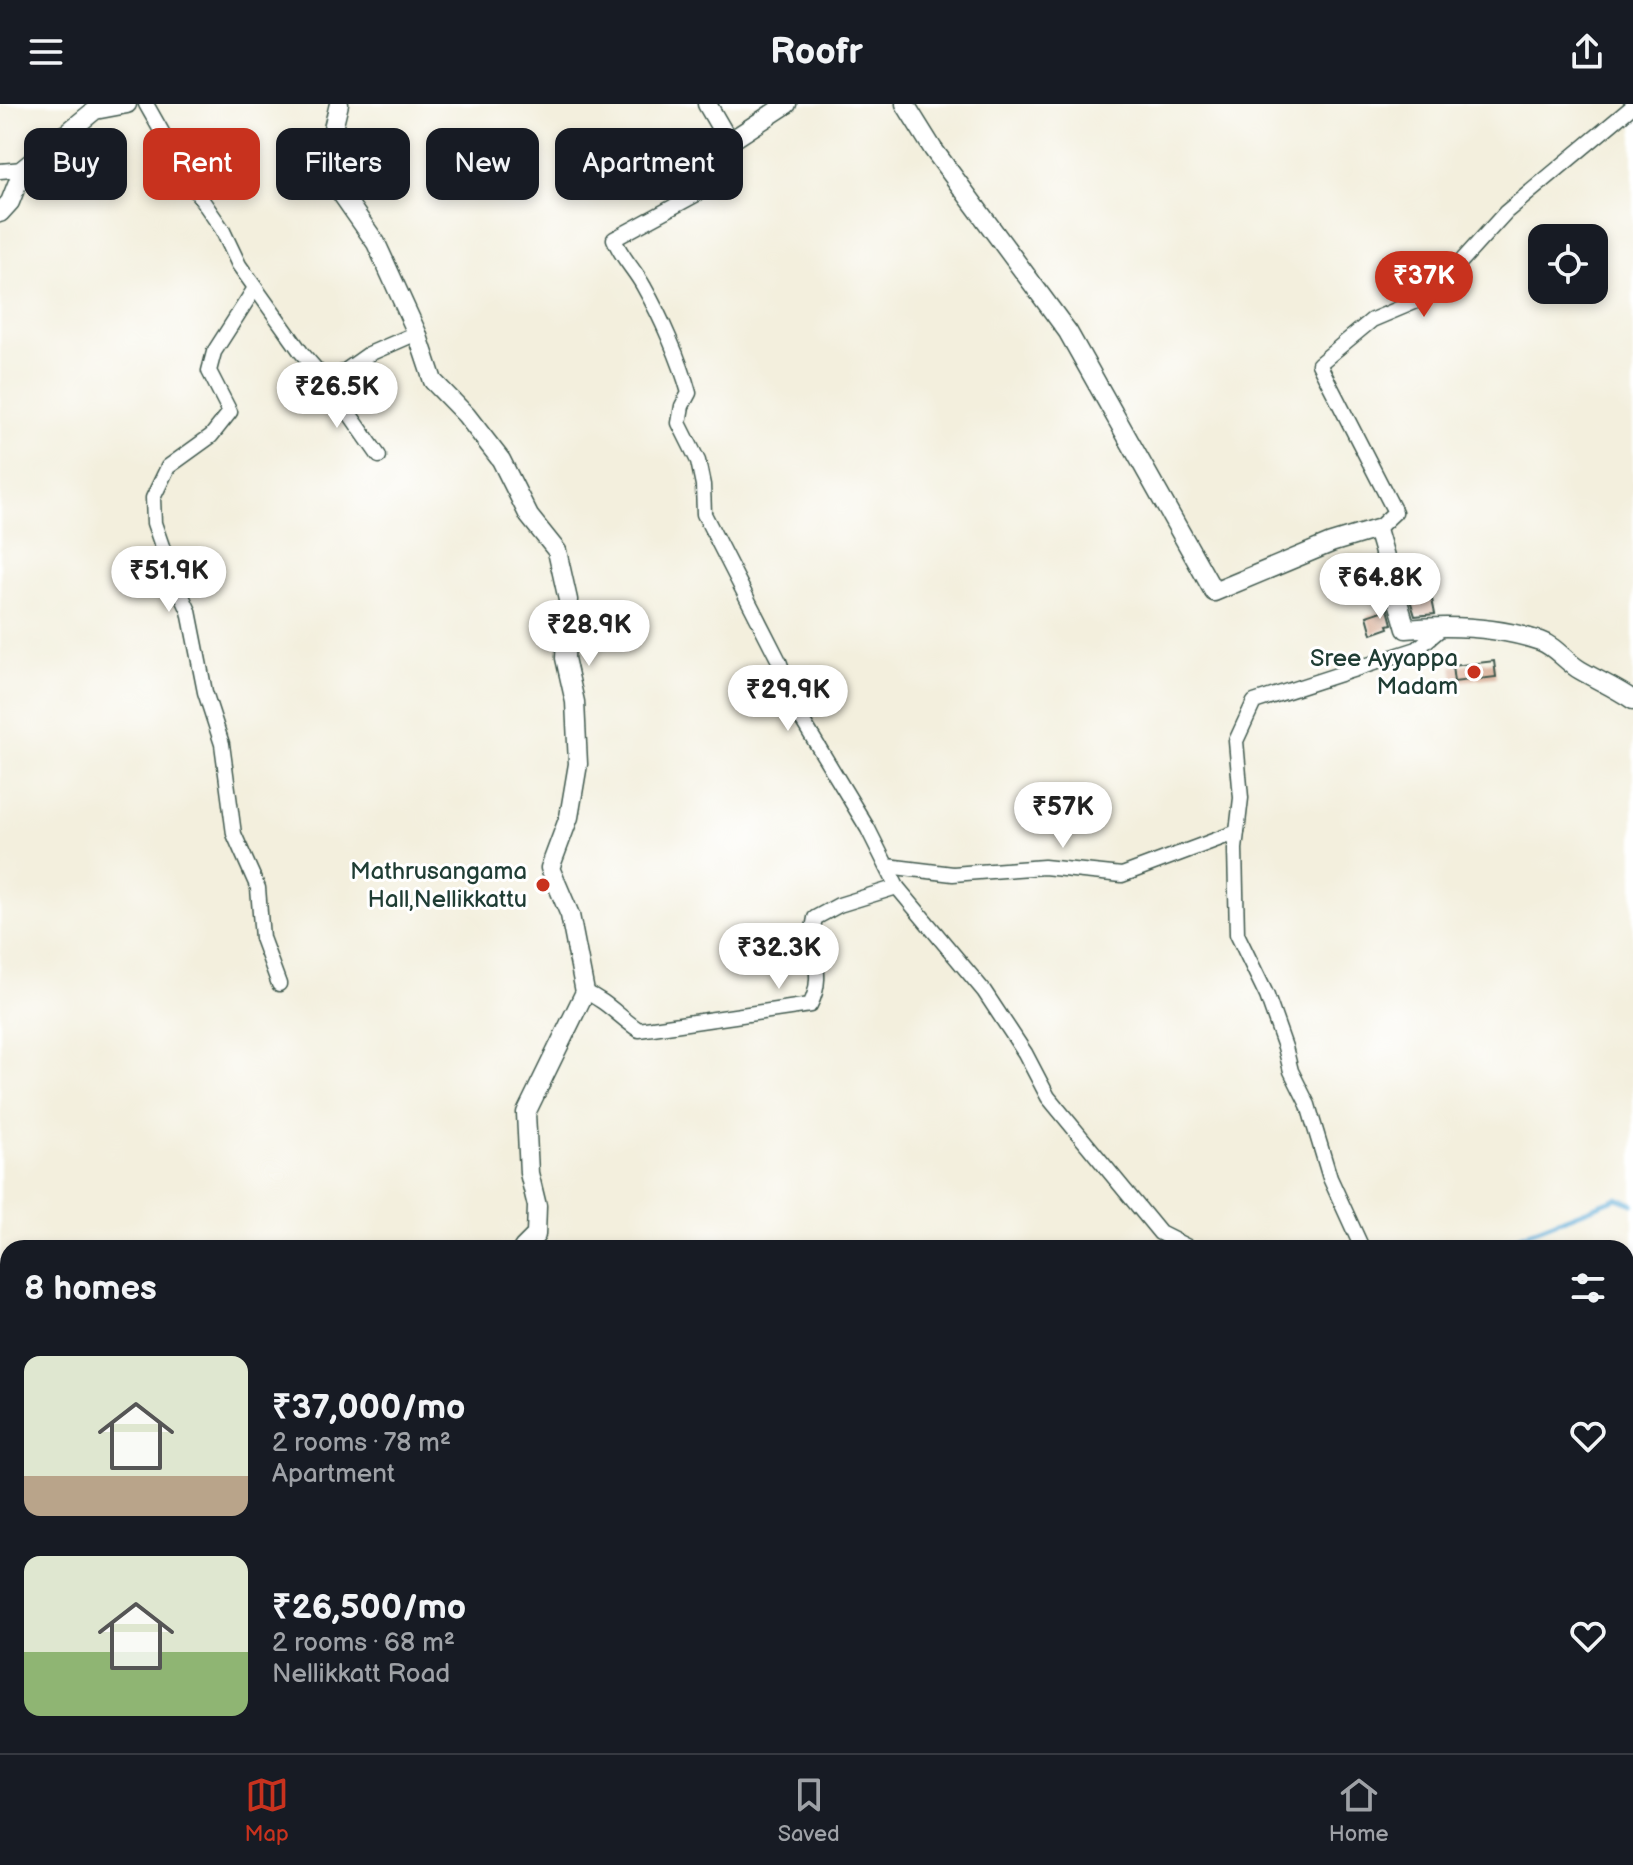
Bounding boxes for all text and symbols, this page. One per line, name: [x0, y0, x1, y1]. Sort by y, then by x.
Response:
icon: menu: [24, 30, 68, 74]
icon: share: [1565, 30, 1609, 74]
text: Roofr: [770, 31, 863, 74]
chip: Buy: [24, 128, 127, 200]
chip: Rent: [143, 128, 260, 200]
chip: Filters: [276, 128, 410, 200]
chip: New: [426, 128, 539, 200]
chip: Apartment: [555, 128, 743, 200]
map controls: [1528, 224, 1608, 304]
button: locate: [1528, 224, 1608, 304]
pin: ₹37K: [1377, 251, 1471, 319]
text: ₹37K: [1393, 261, 1455, 292]
pin: ₹26.5K: [272, 362, 402, 430]
text: ₹26.5K: [295, 372, 379, 403]
pin: ₹51.9K: [104, 546, 234, 614]
pin: ₹64.8K: [1315, 553, 1445, 621]
text: ₹51.9K: [129, 556, 209, 587]
text: ₹64.8K: [1338, 563, 1422, 594]
pin: ₹28.9K: [524, 600, 654, 668]
text: ₹28.9K: [547, 610, 631, 641]
place label: Sree Ayyappa Madam: [1310, 644, 1458, 701]
marker: Sree Ayyappa Madam: [1465, 663, 1483, 681]
pin: ₹29.9K: [723, 665, 853, 733]
text: ₹29.9K: [746, 675, 830, 706]
pin: ₹57K: [1016, 782, 1110, 850]
text: ₹57K: [1032, 792, 1094, 823]
place label: Mathrusangama Hall,Nellikkattu: [350, 857, 527, 914]
marker: Mathrusangama Hall,Nellikkattu: [534, 876, 552, 894]
pin: ₹32.3K: [714, 923, 844, 991]
text: ₹32.3K: [737, 933, 821, 964]
icon: filters: [1566, 1266, 1610, 1310]
text: 8 homes: [24, 1268, 157, 1309]
text: ₹37,000/mo: [272, 1387, 465, 1428]
icon: home: [88, 1388, 184, 1484]
icon: heart: [1566, 1414, 1610, 1458]
text: 2 rooms · 78 m²: [272, 1428, 451, 1459]
text: Apartment: [272, 1459, 395, 1490]
text: ₹26,500/mo: [272, 1587, 466, 1628]
icon: home: [88, 1588, 184, 1684]
icon: heart: [1566, 1614, 1610, 1658]
text: 2 rooms · 68 m²: [272, 1628, 455, 1659]
text: Nellikkatt Road: [272, 1659, 450, 1690]
tab: Map: [245, 1773, 289, 1848]
tab: Saved: [778, 1773, 840, 1848]
tab: Home: [1329, 1773, 1388, 1848]

